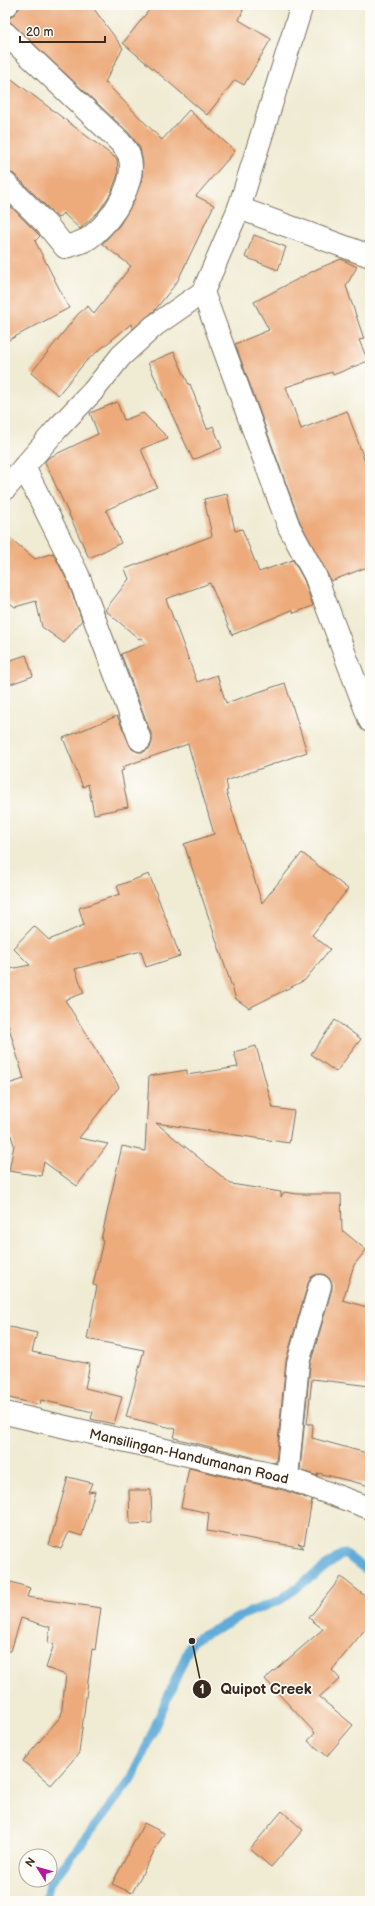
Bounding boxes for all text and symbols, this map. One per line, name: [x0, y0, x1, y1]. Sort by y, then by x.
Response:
scale bar: [20, 18, 105, 44]
text: 20 m: [26, 25, 53, 40]
street label: Mansilingan-Handumanan Road: [87, 1425, 290, 1488]
callout: Quipot Creek: [192, 1675, 319, 1702]
text: Quipot Creek: [220, 1680, 312, 1699]
text: 1: [199, 1682, 205, 1697]
north arrow: [18, 1848, 58, 1888]
text: N: [23, 1855, 38, 1869]

